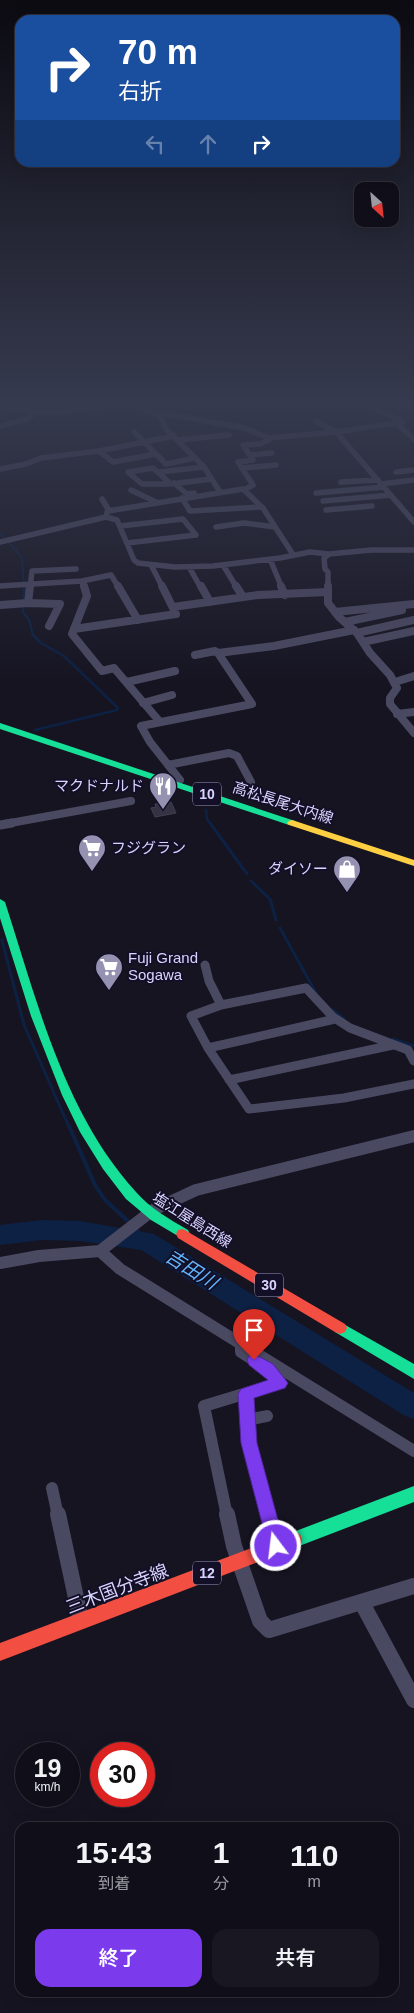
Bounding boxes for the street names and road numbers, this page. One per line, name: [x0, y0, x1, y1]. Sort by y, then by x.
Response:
street label: 高松長尾大内線: [231, 778, 336, 827]
road number: 10: [193, 782, 221, 806]
street label: 塩江屋島西線: [150, 1189, 235, 1251]
road number: 30: [255, 1274, 283, 1296]
street label: 三木国分寺線: [63, 1560, 171, 1618]
road number: 12: [193, 1562, 221, 1585]

